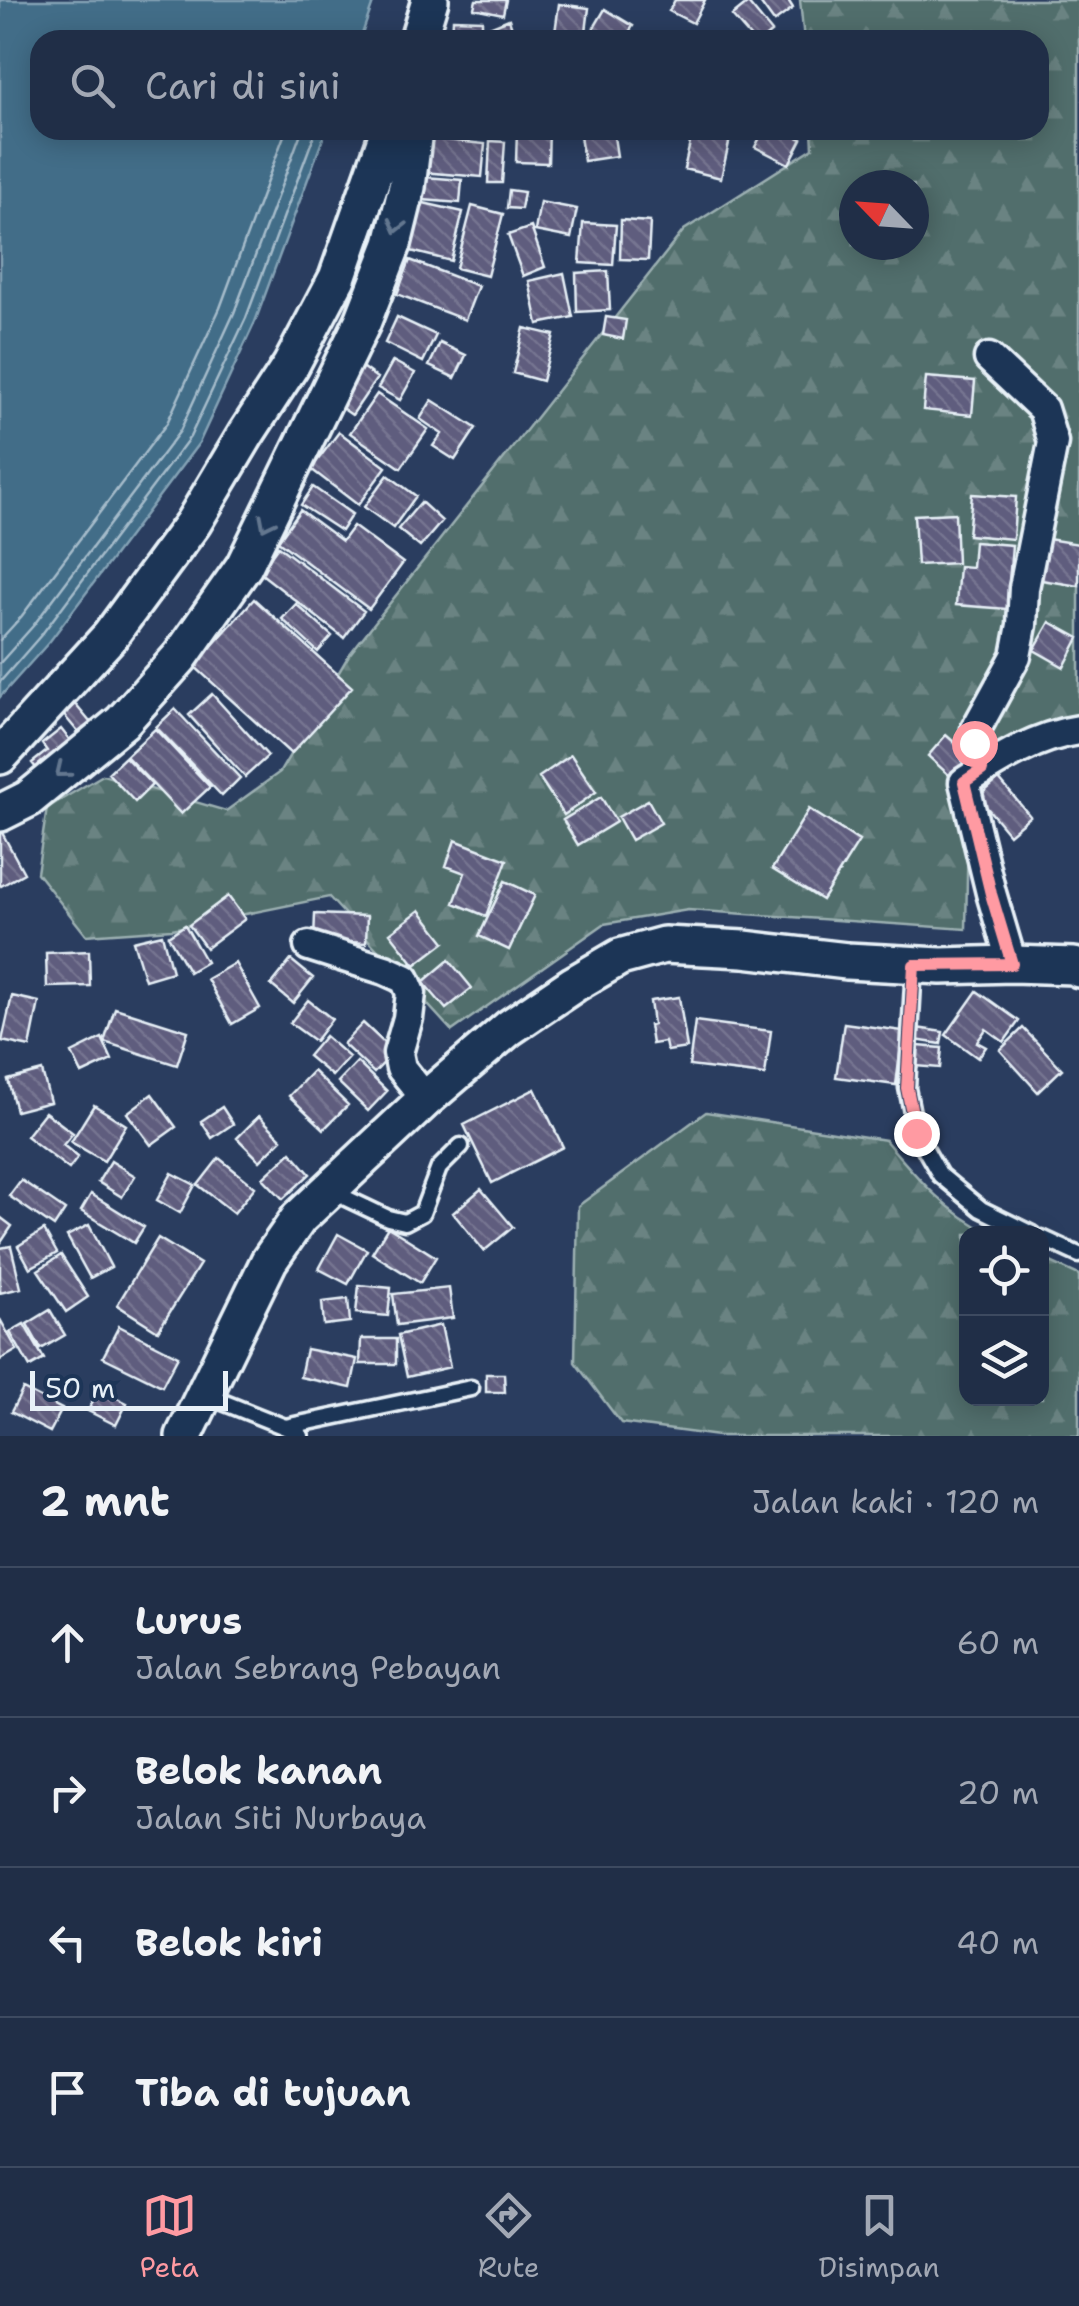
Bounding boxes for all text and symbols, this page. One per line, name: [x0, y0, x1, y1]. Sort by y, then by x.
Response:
search box: [30, 30, 1049, 140]
icon: search: [65, 58, 120, 113]
text: Cari di sini: [145, 60, 341, 111]
north arrow: [839, 170, 929, 260]
one-way arrow: [388, 217, 409, 234]
one-way arrow: [259, 512, 278, 530]
route start: [952, 721, 998, 767]
one-way arrow: [55, 759, 73, 777]
route end: [894, 1111, 940, 1157]
map controls: [959, 1226, 1049, 1406]
button: locate: [959, 1226, 1049, 1316]
button: layers: [959, 1316, 1049, 1406]
scale bar: [30, 1366, 228, 1410]
text: 50 m: [45, 1369, 115, 1407]
text: 2 mnt: [40, 1473, 170, 1529]
text: Jalan kaki · 120 m: [752, 1480, 1039, 1523]
text: Lurus: [135, 1595, 242, 1646]
icon: ahead: [40, 1615, 95, 1670]
text: 60 m: [957, 1621, 1039, 1664]
text: Jalan Sebrang Pebayan: [135, 1646, 501, 1689]
text: Belok kanan: [135, 1745, 382, 1796]
icon: right: [40, 1765, 95, 1820]
text: 20 m: [957, 1771, 1039, 1814]
text: Jalan Siti Nurbaya: [135, 1796, 426, 1839]
icon: left: [40, 1915, 95, 1970]
text: Belok kiri: [135, 1917, 323, 1968]
text: 40 m: [956, 1921, 1039, 1964]
icon: arrive: [40, 2065, 95, 2120]
text: Tiba di tujuan: [135, 2067, 411, 2118]
tab: Peta: [139, 2188, 199, 2286]
tab: Rute: [478, 2188, 540, 2286]
tab: Disimpan: [818, 2188, 940, 2286]

